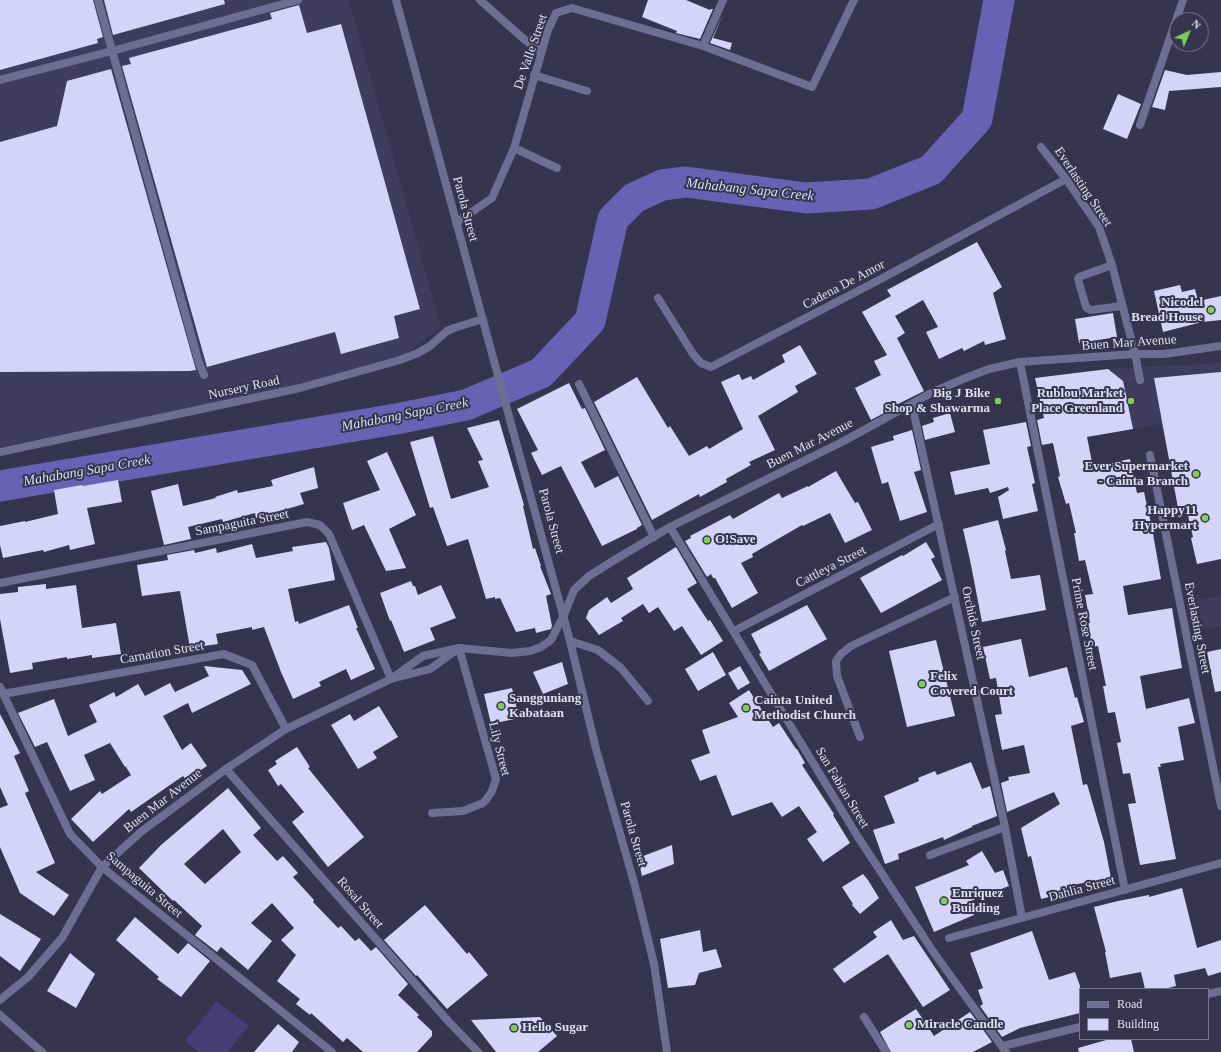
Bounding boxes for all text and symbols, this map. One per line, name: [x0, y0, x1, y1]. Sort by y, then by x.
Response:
street label: De Valle Street: [511, 12, 551, 92]
north arrow: [1169, 12, 1209, 52]
text: N: [1190, 17, 1204, 31]
street label: Everlasting Street: [1051, 144, 1115, 230]
street label: Parola Street: [449, 175, 481, 243]
water label: Mahabang Sapa Creek: [685, 175, 815, 205]
street label: Cadena De Amor: [800, 257, 888, 313]
place label: Nicodel Bread House: [1131, 295, 1203, 326]
marker: Nicodel Bread House: [1206, 305, 1216, 315]
street label: Buen Mar Avenue: [1081, 332, 1177, 354]
street label: Nursery Road: [207, 373, 281, 403]
place label: Big J Bike Shop & Shawarma: [885, 386, 990, 417]
place label: Rublou Market Place Greenland: [1031, 386, 1123, 417]
water label: Mahabang Sapa Creek: [340, 394, 470, 436]
marker: Big J Bike Shop & Shawarma: [993, 396, 1003, 406]
marker: Rublou Market Place Greenland: [1126, 396, 1136, 406]
street label: Buen Mar Avenue: [764, 415, 856, 473]
water label: Mahabang Sapa Creek: [22, 452, 152, 490]
place label: Ever Supermarket - Cainta Branch: [1084, 459, 1188, 490]
marker: Ever Supermarket - Cainta Branch: [1191, 469, 1201, 479]
street label: Parola Street: [535, 487, 567, 555]
place label: Happy11 Hypermart: [1134, 503, 1197, 534]
street label: Sampaguita Street: [194, 506, 290, 540]
marker: Happy11 Hypermart: [1200, 513, 1210, 523]
place label: O!Save: [715, 532, 755, 548]
marker: O!Save: [702, 535, 712, 545]
street label: Cattleya Street: [793, 543, 869, 591]
street label: Prime Rose Street: [1067, 576, 1101, 672]
street label: Everlasting Street: [1180, 581, 1214, 675]
street label: Orchids Street: [958, 585, 988, 661]
street label: Carnation Street: [119, 638, 205, 668]
place label: Felix Covered Court: [930, 669, 1013, 700]
marker: Felix Covered Court: [917, 679, 927, 689]
place label: Sangguniang Kabataan: [509, 691, 581, 722]
place label: Cainta United Methodist Church: [754, 693, 856, 724]
marker: Sangguniang Kabataan: [496, 701, 506, 711]
marker: Cainta United Methodist Church: [741, 703, 751, 713]
street label: Lily Street: [485, 720, 513, 778]
street label: San Fabian Street: [812, 745, 872, 831]
street label: Buen Mar Avenue: [121, 766, 205, 836]
street label: Parola Street: [616, 800, 650, 868]
street label: Sampaguita Street: [103, 849, 185, 921]
street label: Dahlia Street: [1047, 873, 1117, 905]
street label: Rosal Street: [333, 874, 387, 932]
place label: Enriquez Building: [952, 886, 1003, 917]
marker: Enriquez Building: [939, 896, 949, 906]
legend: [1079, 988, 1209, 1040]
text: Road: [1117, 997, 1142, 1011]
place label: Miracle Candle: [917, 1017, 1003, 1033]
text: Building: [1117, 1017, 1159, 1031]
place label: Hello Sugar: [522, 1020, 588, 1036]
marker: Miracle Candle: [904, 1020, 914, 1030]
marker: Hello Sugar: [509, 1023, 519, 1033]

